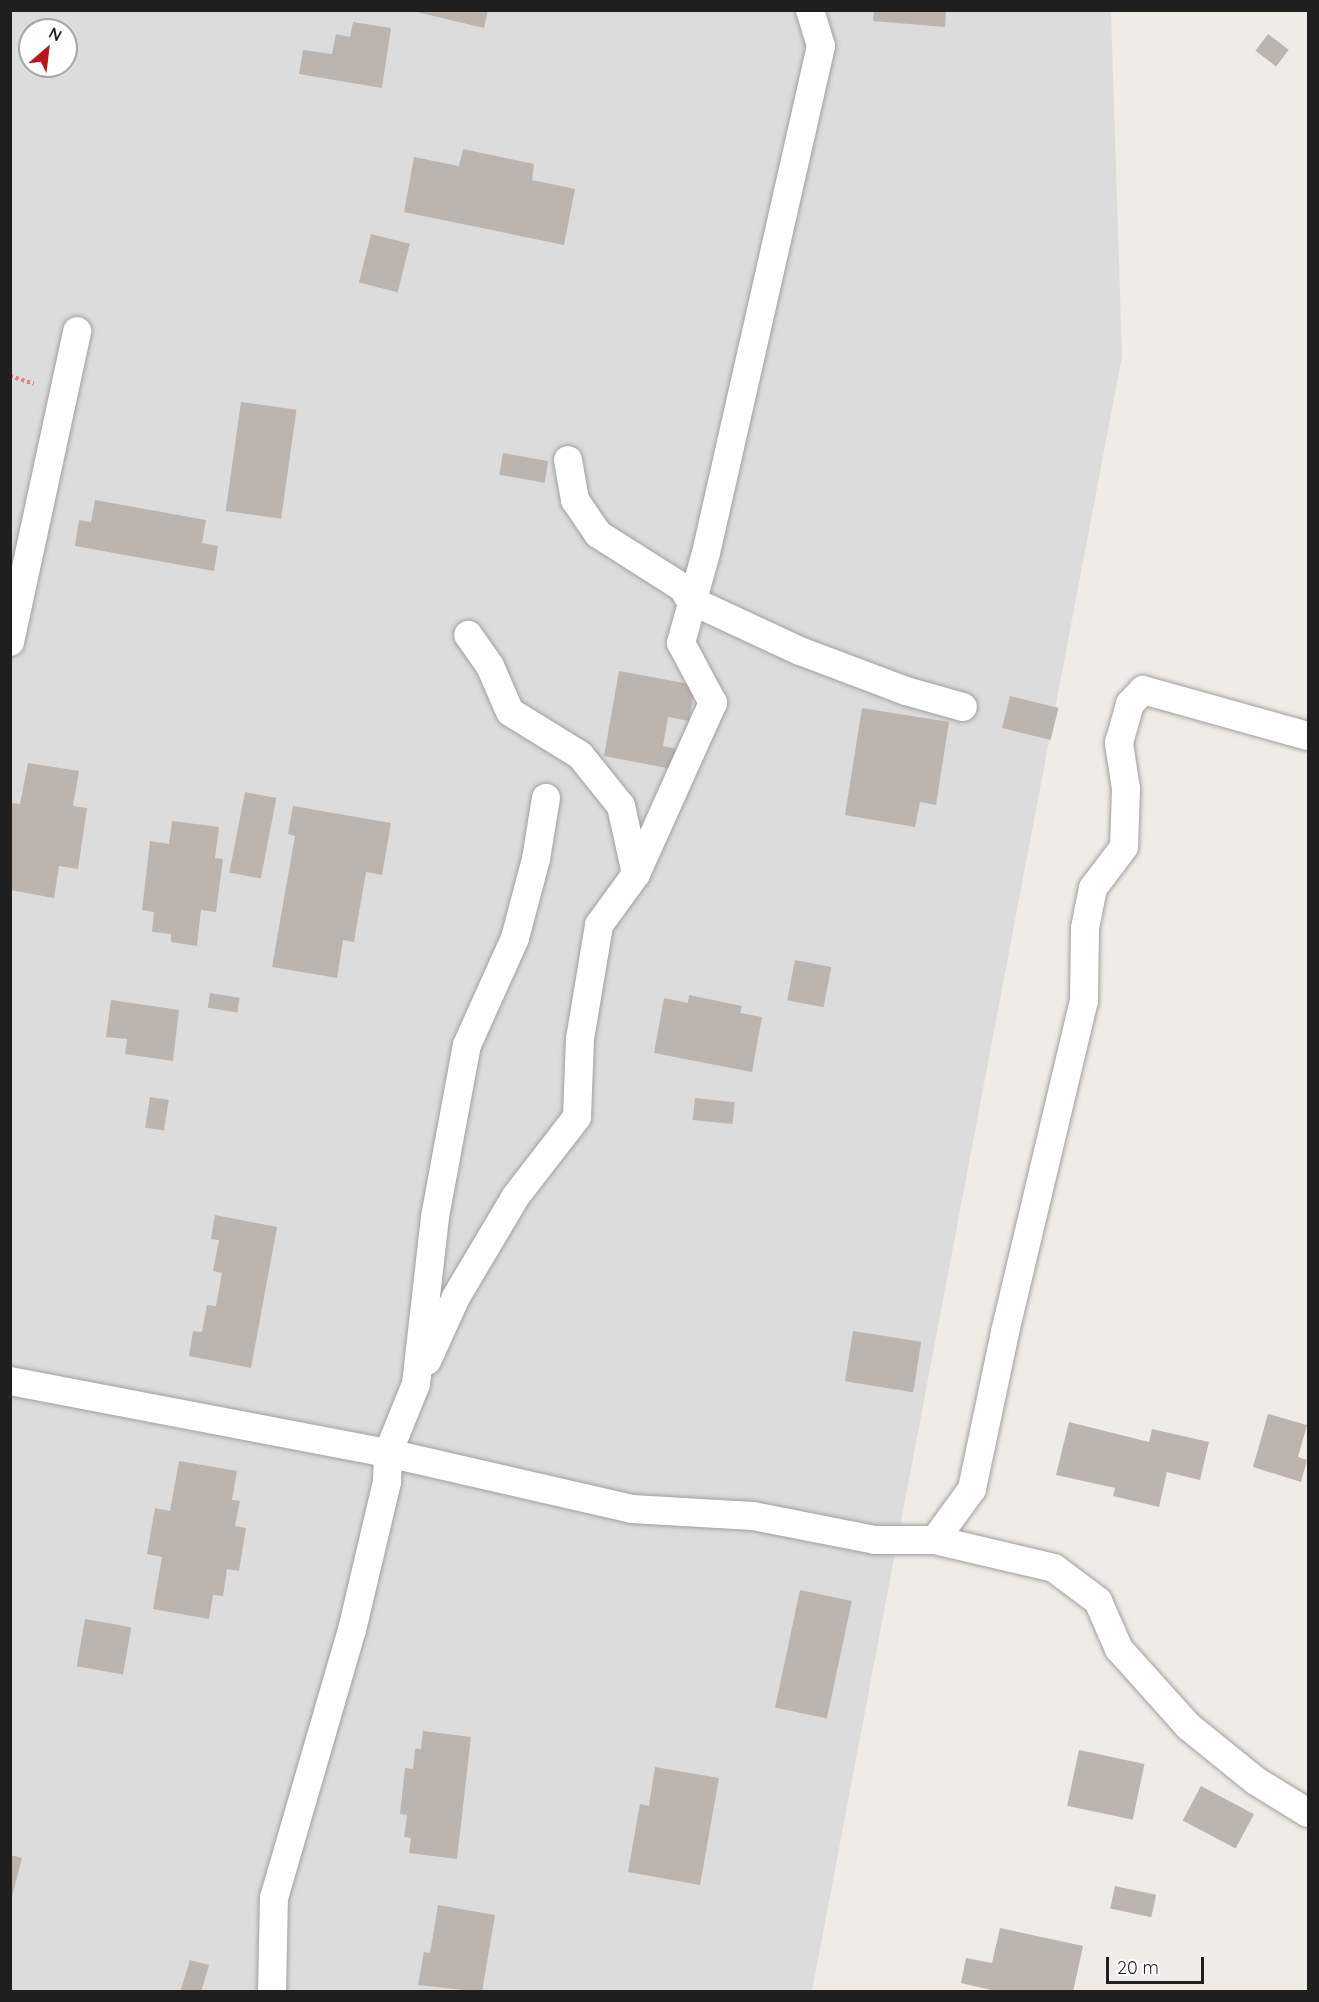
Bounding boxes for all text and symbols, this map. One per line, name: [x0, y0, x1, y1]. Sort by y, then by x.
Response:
north arrow: [18, 18, 78, 78]
text: N: [46, 22, 65, 45]
scale bar: [1109, 1945, 1206, 1983]
text: 20 m: [1117, 1956, 1159, 1979]

